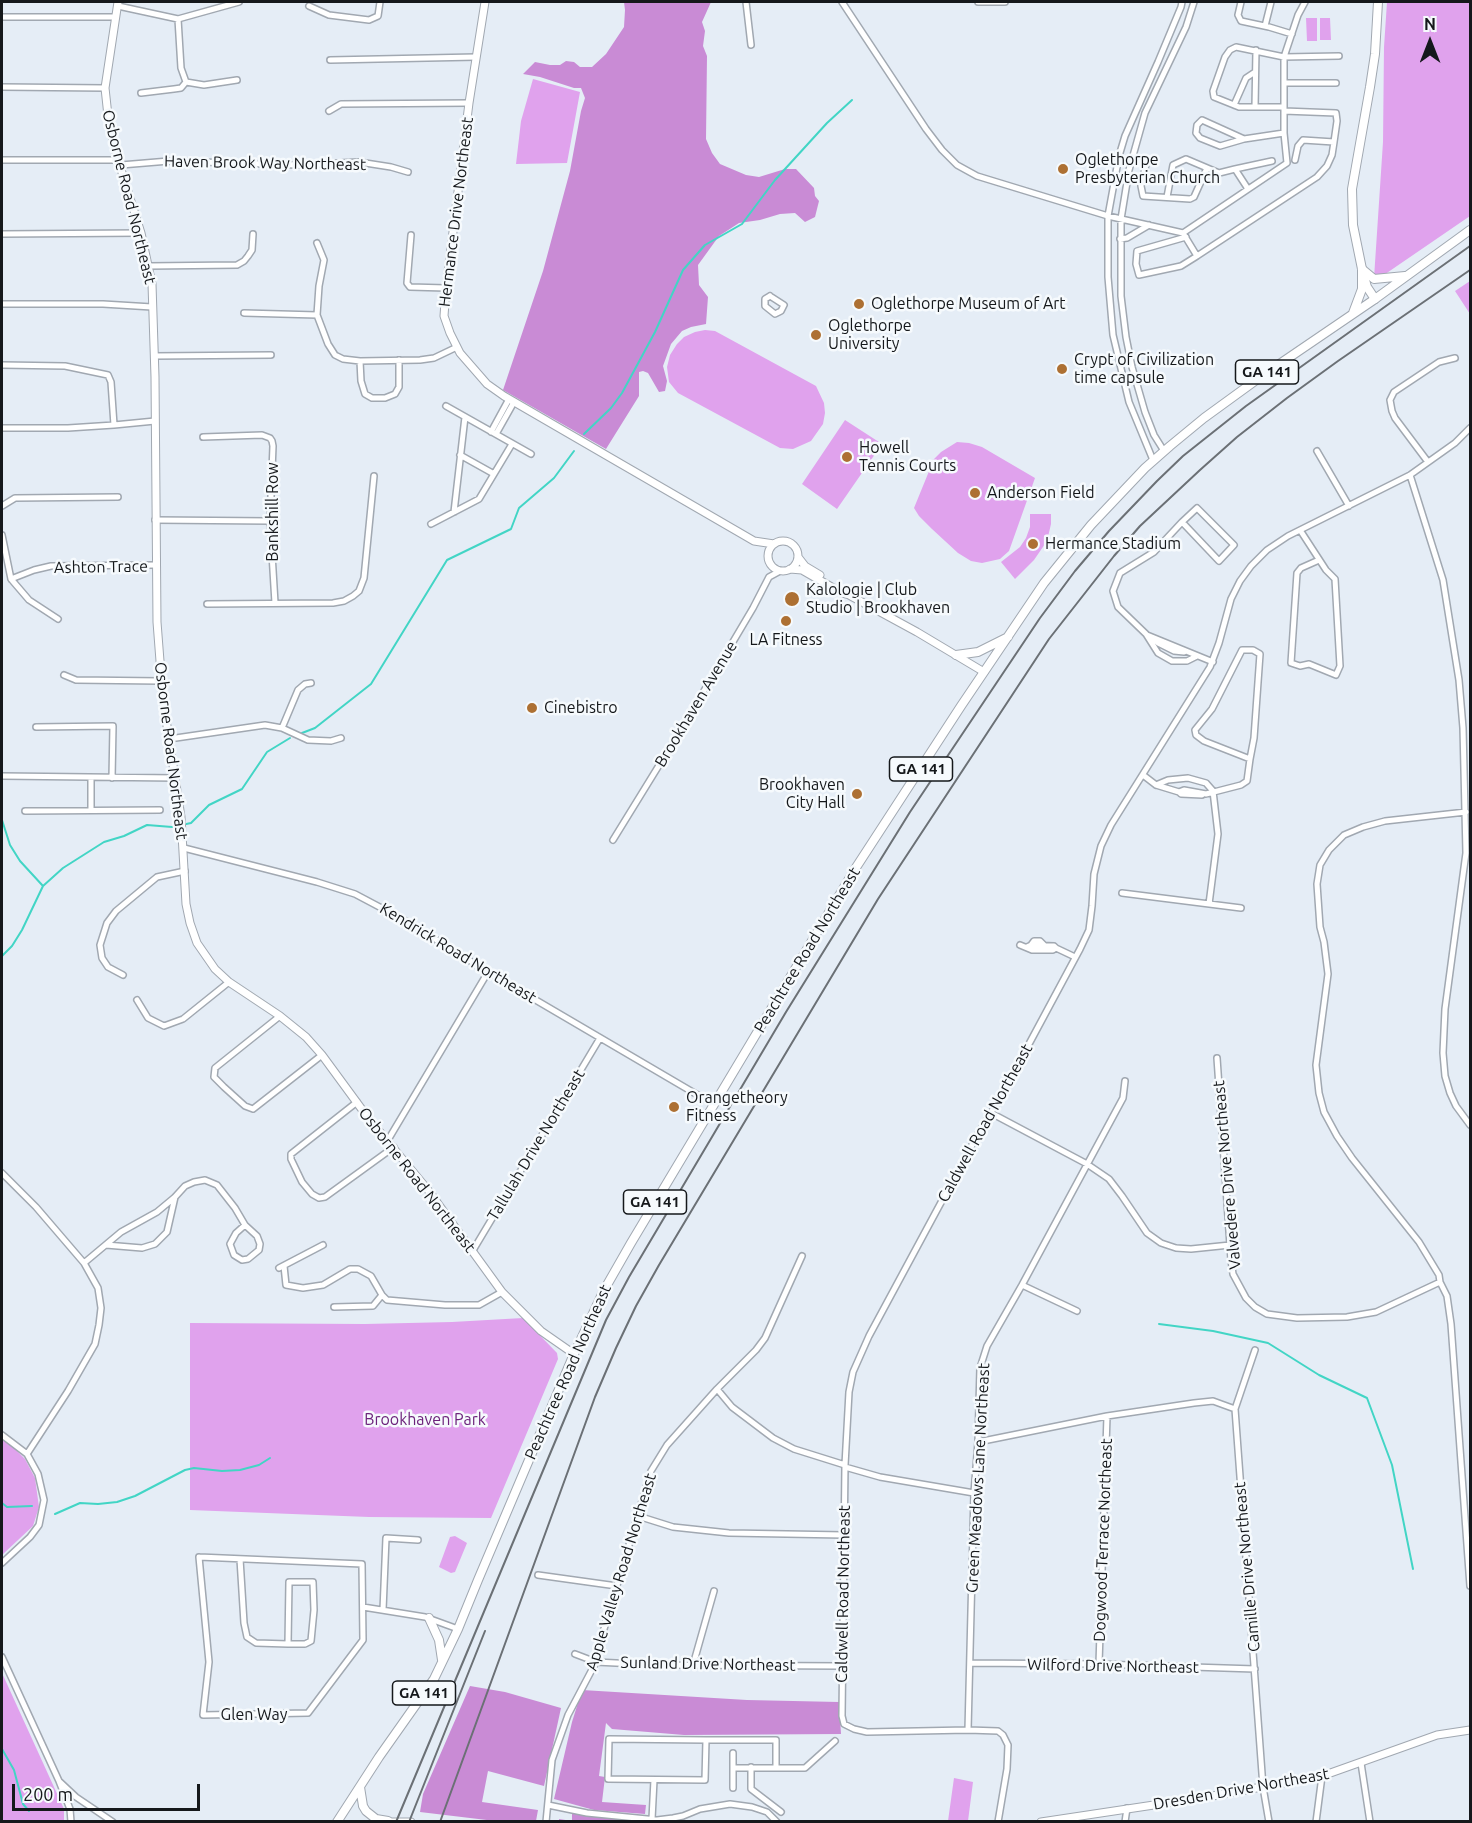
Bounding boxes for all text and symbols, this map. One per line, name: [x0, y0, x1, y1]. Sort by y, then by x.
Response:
north arrow: [1400, 12, 1460, 72]
text: N: [1424, 15, 1436, 33]
street label: Osborne Road Northeast: [98, 108, 160, 286]
street label: Hermance Drive Northeast: [435, 116, 477, 308]
place label: Oglethorpe Presbyterian Church: [1075, 150, 1220, 188]
street label: Haven Brook Way Northeast: [164, 152, 366, 174]
marker: Oglethorpe Presbyterian Church: [1056, 162, 1070, 176]
place label: Oglethorpe Museum of Art: [871, 294, 1066, 314]
marker: Oglethorpe Museum of Art: [852, 297, 866, 311]
place label: Oglethorpe University: [828, 316, 912, 354]
marker: Oglethorpe University: [809, 328, 823, 342]
place label: Crypt of Civilization time capsule: [1074, 350, 1214, 388]
road number: GA 141: [1236, 360, 1298, 384]
marker: Crypt of Civilization time capsule: [1055, 362, 1069, 376]
place label: Howell Tennis Courts: [859, 438, 956, 476]
marker: Howell Tennis Courts: [840, 450, 854, 464]
street label: Bankshill Row: [263, 462, 283, 562]
place label: Anderson Field: [987, 483, 1095, 503]
marker: Anderson Field: [968, 486, 982, 500]
place label: Hermance Stadium: [1045, 534, 1181, 554]
marker: Hermance Stadium: [1026, 537, 1040, 551]
street label: Ashton Trace: [54, 557, 148, 577]
place label: Kalologie | Club Studio | Brookhaven: [806, 580, 950, 618]
marker: Kalologie | Club Studio | Brookhaven: [783, 590, 801, 608]
marker: LA Fitness: [779, 614, 793, 628]
place label: LA Fitness: [749, 630, 823, 650]
street label: Brookhaven Avenue: [651, 637, 741, 771]
street label: Osborne Road Northeast: [151, 661, 191, 841]
place label: Cinebistro: [544, 698, 618, 718]
marker: Cinebistro: [525, 701, 539, 715]
road number: GA 141: [890, 757, 952, 781]
place label: Brookhaven City Hall: [759, 775, 845, 813]
marker: Brookhaven City Hall: [850, 787, 864, 801]
street label: Peachtree Road Northeast: [750, 864, 864, 1036]
street label: Kendrick Road Northeast: [376, 899, 540, 1007]
street label: Caldwell Road Northeast: [933, 1041, 1037, 1205]
street label: Tallulah Drive Northeast: [483, 1066, 589, 1224]
street label: Valvedere Drive Northeast: [1209, 1080, 1245, 1270]
place label: Orangetheory Fitness: [686, 1088, 788, 1126]
marker: Orangetheory Fitness: [667, 1100, 681, 1114]
street label: Osborne Road Northeast: [354, 1104, 480, 1256]
road number: GA 141: [624, 1190, 686, 1214]
street label: Peachtree Road Northeast: [521, 1281, 615, 1463]
street label: Green Meadows Lane Northeast: [962, 1362, 994, 1594]
park label: Brookhaven Park: [364, 1410, 486, 1430]
street label: Dogwood Terrace Northeast: [1090, 1438, 1116, 1642]
street label: Apple Valley Road Northeast: [582, 1471, 660, 1673]
street label: Camille Drive Northeast: [1230, 1481, 1264, 1653]
street label: Caldwell Road Northeast: [832, 1505, 854, 1683]
street label: Sunland Drive Northeast: [620, 1653, 796, 1675]
street label: Wilford Drive Northeast: [1027, 1655, 1199, 1677]
road number: GA 141: [392, 1681, 456, 1705]
street label: Glen Way: [221, 1705, 287, 1725]
street label: Dresden Drive Northeast: [1152, 1764, 1330, 1814]
scale bar: [15, 1772, 202, 1810]
text: 200 m: [23, 1784, 73, 1804]

